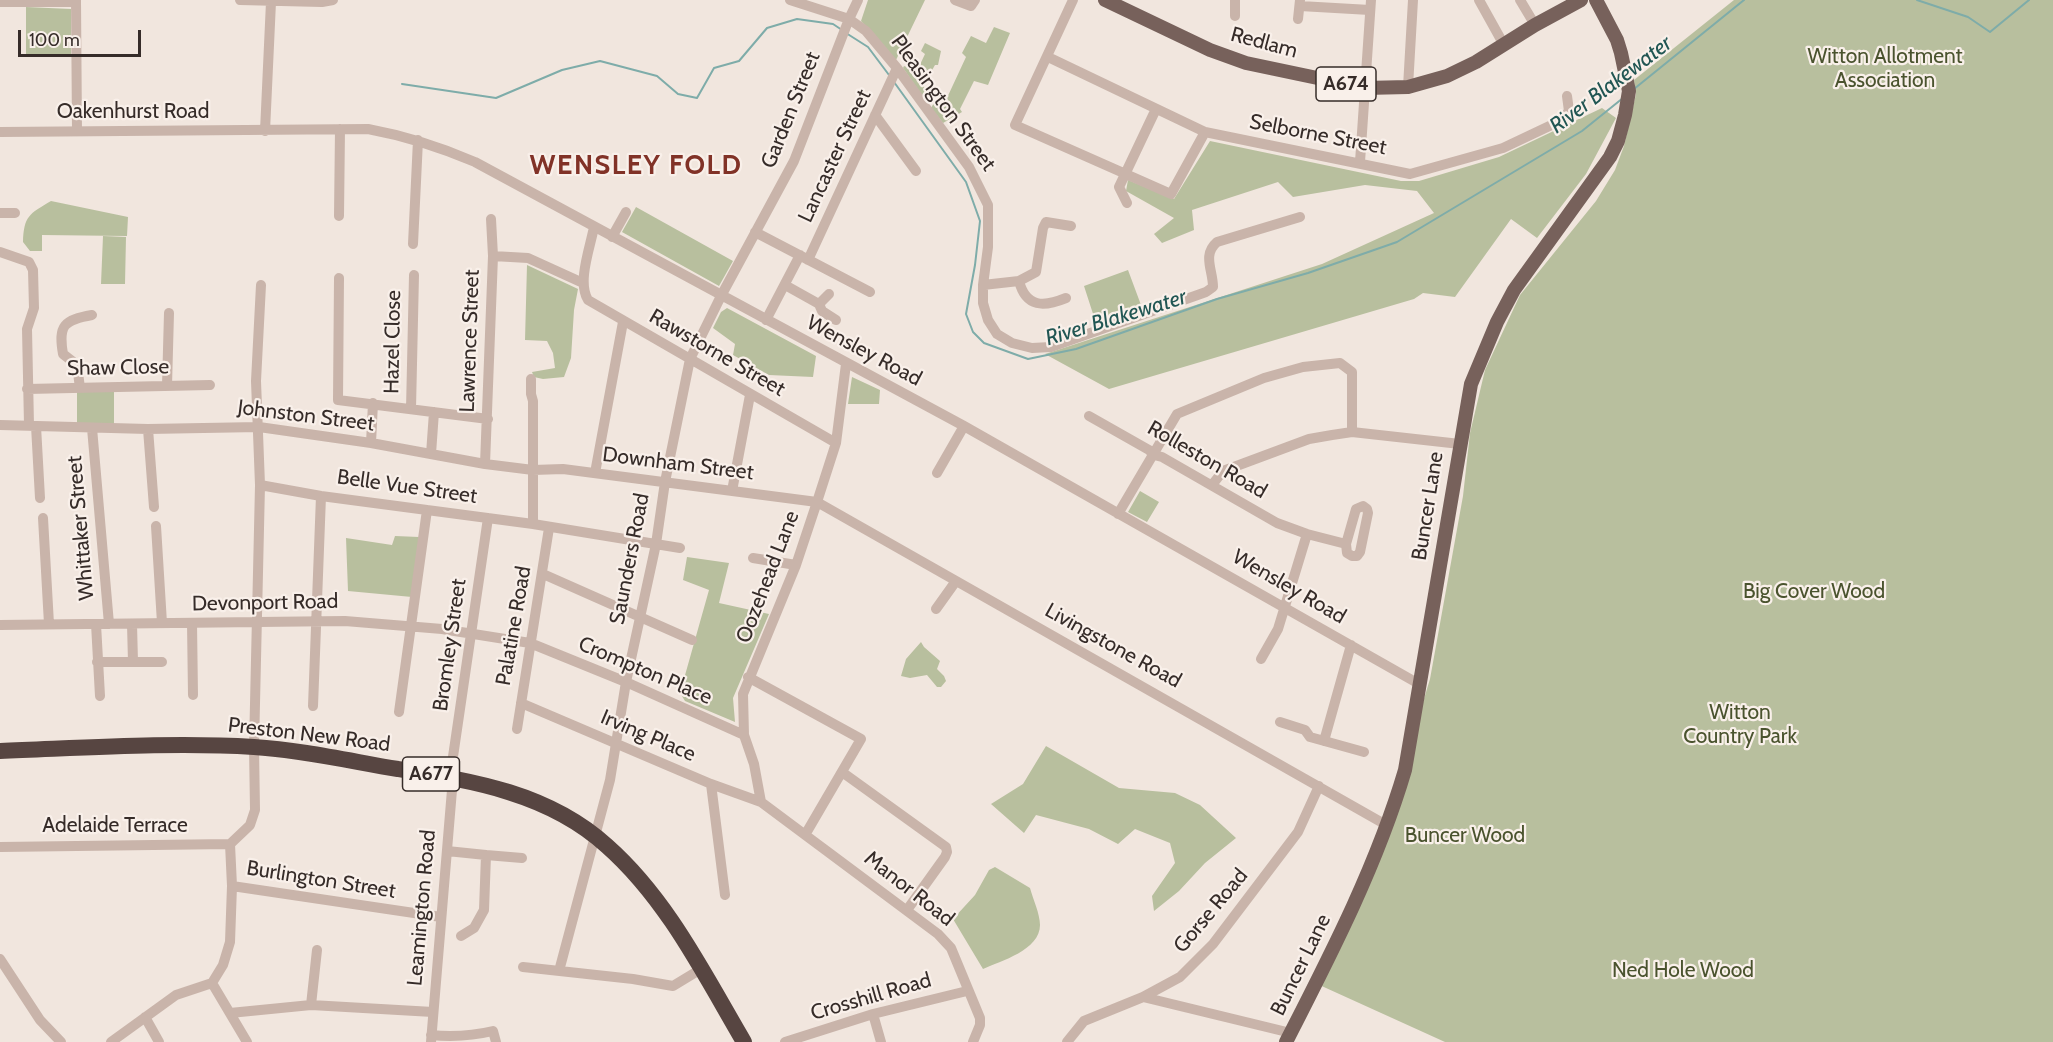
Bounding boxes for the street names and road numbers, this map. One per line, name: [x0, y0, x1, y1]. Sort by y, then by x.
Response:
street label: Redlam: [1228, 22, 1300, 64]
street label: Pleasington Street: [885, 30, 1001, 176]
street label: Garden Street: [756, 48, 826, 172]
road number: A674: [1316, 67, 1376, 101]
street label: Lancaster Street: [793, 86, 877, 226]
street label: Oakenhurst Road: [57, 99, 209, 125]
street label: Selborne Street: [1247, 109, 1389, 161]
street label: Lawrence Street: [455, 269, 485, 413]
street label: Hazel Close: [379, 290, 407, 394]
street label: Rawstorne Street: [645, 304, 789, 402]
street label: Wensley Road: [802, 310, 926, 392]
street label: Shaw Close: [67, 355, 169, 381]
street label: Johnston Street: [236, 395, 376, 437]
street label: Rolleston Road: [1143, 416, 1271, 504]
street label: Downham Street: [601, 442, 755, 486]
street label: Buncer Lane: [1407, 450, 1449, 562]
street label: Whittaker Street: [62, 455, 100, 601]
street label: Belle Vue Street: [335, 465, 479, 509]
street label: Saunders Road: [605, 491, 655, 627]
street label: Oozehead Lane: [731, 507, 805, 647]
street label: Wensley Road: [1228, 544, 1350, 630]
street label: Palatine Road: [491, 564, 537, 688]
street label: Bromley Street: [428, 577, 472, 713]
street label: Devonport Road: [192, 589, 338, 617]
street label: Livingstone Road: [1040, 598, 1186, 694]
street label: Crompton Place: [574, 632, 716, 710]
street label: Irving Place: [597, 705, 699, 767]
street label: Preston New Road: [226, 713, 392, 757]
road number: A677: [402, 757, 460, 791]
street label: Adelaide Terrace: [42, 813, 188, 839]
street label: Leamington Road: [403, 829, 441, 987]
street label: Manor Road: [859, 846, 959, 932]
street label: Burlington Street: [245, 856, 397, 904]
street label: Gorse Road: [1169, 864, 1253, 958]
street label: Buncer Lane: [1266, 910, 1336, 1020]
street label: Crosshill Road: [808, 968, 934, 1026]

